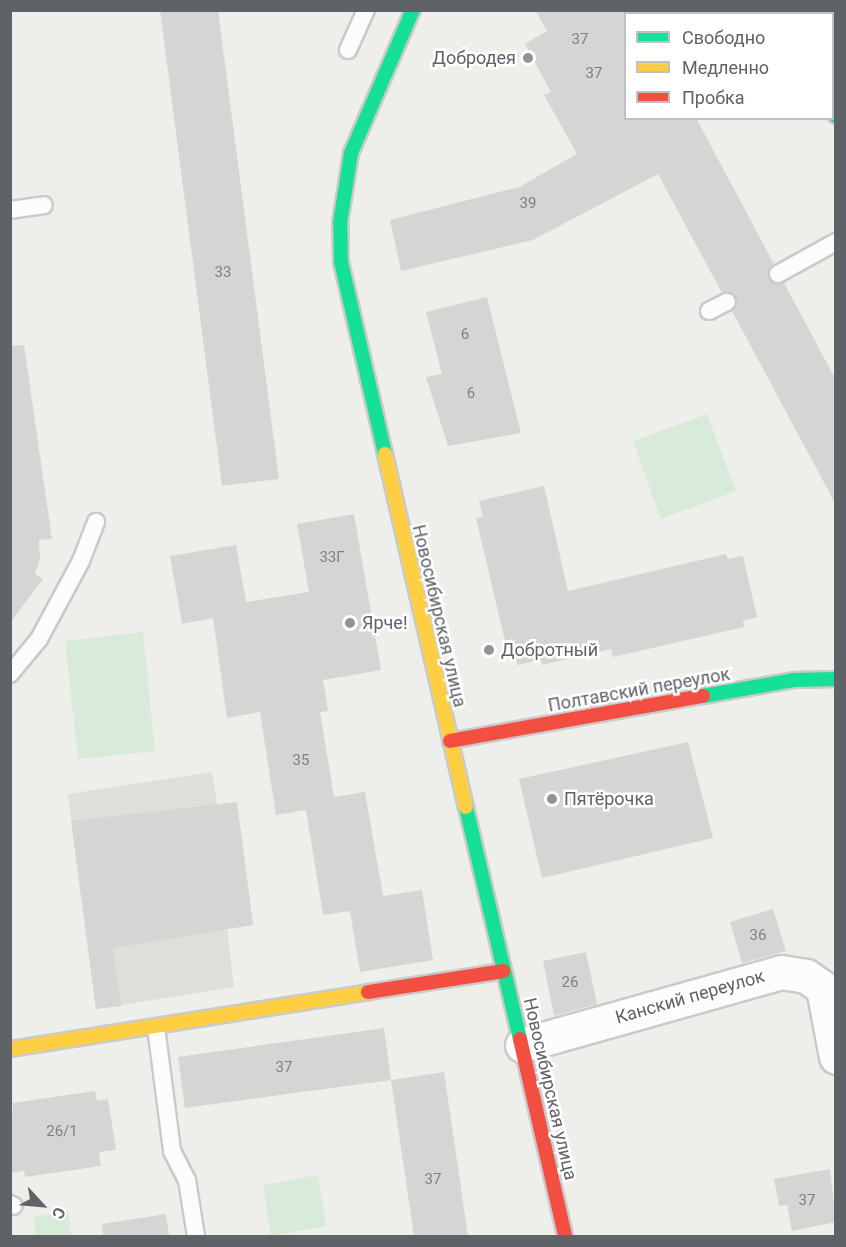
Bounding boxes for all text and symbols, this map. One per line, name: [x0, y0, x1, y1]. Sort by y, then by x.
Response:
legend: [624, 12, 834, 120]
text: Свободно: [682, 27, 765, 48]
house number: 37: [572, 31, 588, 49]
place label: Добродея: [432, 47, 516, 69]
marker: Добродея: [521, 51, 535, 65]
text: Медленно: [682, 57, 769, 78]
house number: 37: [586, 65, 602, 83]
text: Пробка: [682, 87, 745, 108]
house number: 39: [520, 195, 536, 213]
house number: 33: [215, 264, 231, 282]
house number: 6: [461, 326, 469, 344]
house number: 6: [467, 385, 475, 403]
street label: Новосибирская улица: [408, 523, 470, 709]
house number: 33Г: [319, 549, 345, 567]
place label: Ярче!: [362, 612, 408, 634]
marker: Ярче!: [343, 616, 357, 630]
place label: Добротный: [501, 639, 598, 661]
marker: Добротный: [482, 643, 496, 657]
street label: Полтавский переулок: [546, 663, 732, 717]
house number: 35: [293, 752, 309, 770]
place label: Пятёрочка: [564, 788, 654, 810]
marker: Пятёрочка: [545, 792, 559, 806]
house number: 36: [750, 927, 766, 945]
street label: Канский переулок: [613, 965, 767, 1029]
house number: 26: [562, 974, 578, 992]
street label: Новосибирская улица: [519, 996, 581, 1182]
house number: 37: [276, 1059, 292, 1077]
house number: 26/1: [46, 1123, 78, 1141]
house number: 37: [425, 1171, 441, 1189]
north arrow: [12, 1175, 72, 1235]
house number: 37: [799, 1192, 815, 1210]
text: С: [48, 1204, 69, 1222]

